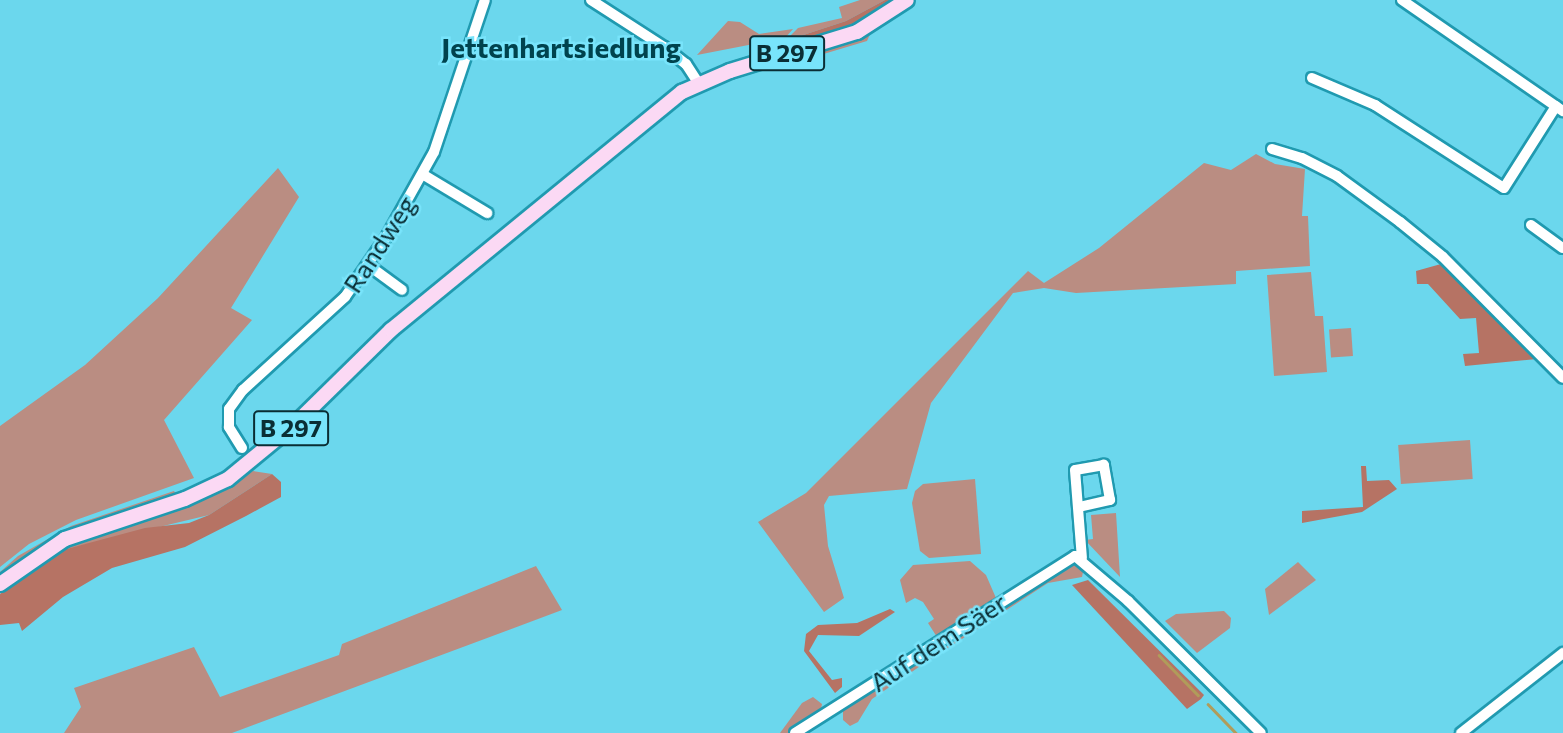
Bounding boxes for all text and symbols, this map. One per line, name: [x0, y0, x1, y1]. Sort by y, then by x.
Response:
district label: Jettenhartsiedlung: [441, 30, 681, 64]
road number: B 297: [748, 32, 826, 74]
street label: Randweg: [336, 190, 422, 298]
road number: B 297: [252, 408, 330, 448]
street label: Auf dem Säer: [864, 586, 1012, 698]

